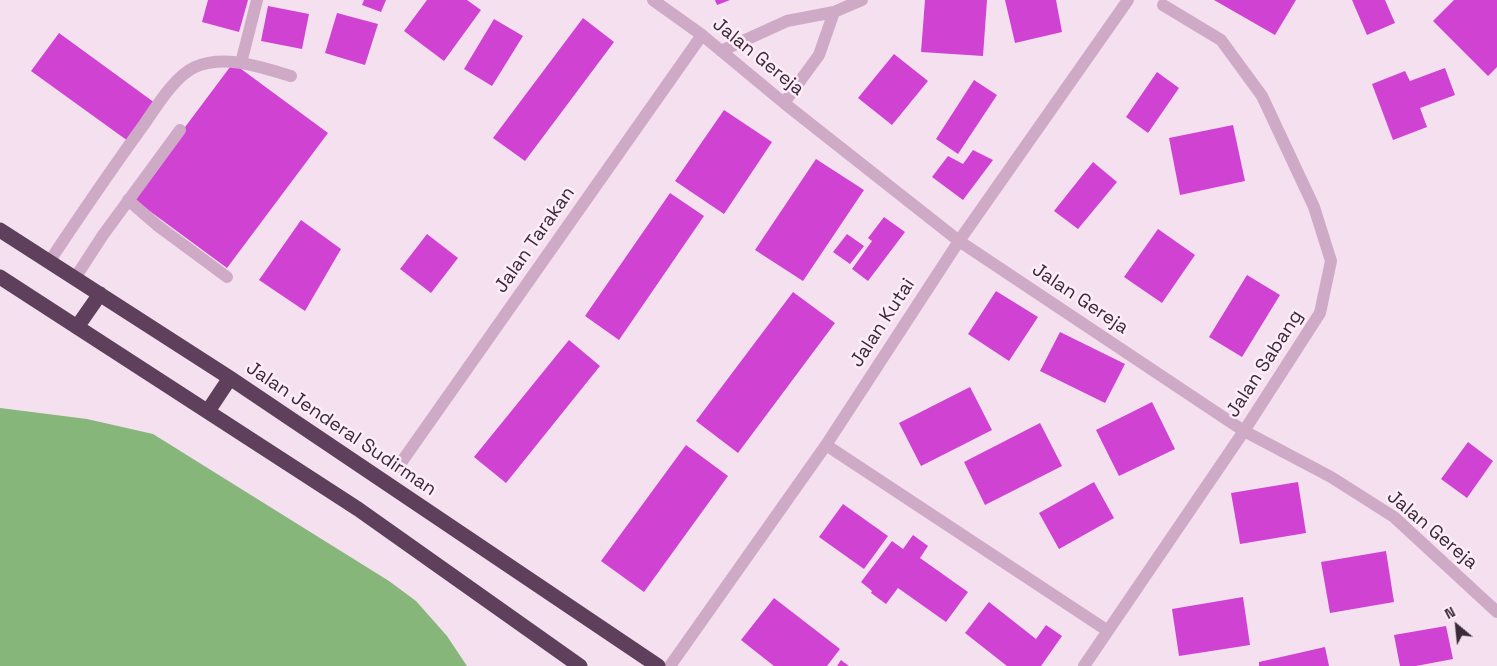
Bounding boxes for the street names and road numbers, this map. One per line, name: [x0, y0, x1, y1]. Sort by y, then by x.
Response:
street label: Jalan Gereja: [708, 13, 808, 101]
street label: Jalan Tarakan: [490, 182, 580, 298]
street label: Jalan Gereja: [1027, 258, 1133, 340]
street label: Jalan Kutai: [846, 274, 920, 372]
street label: Jalan Sabang: [1222, 306, 1308, 422]
street label: Jalan Jenderal Sudirman: [242, 357, 440, 501]
street label: Jalan Gereja: [1382, 485, 1482, 575]

